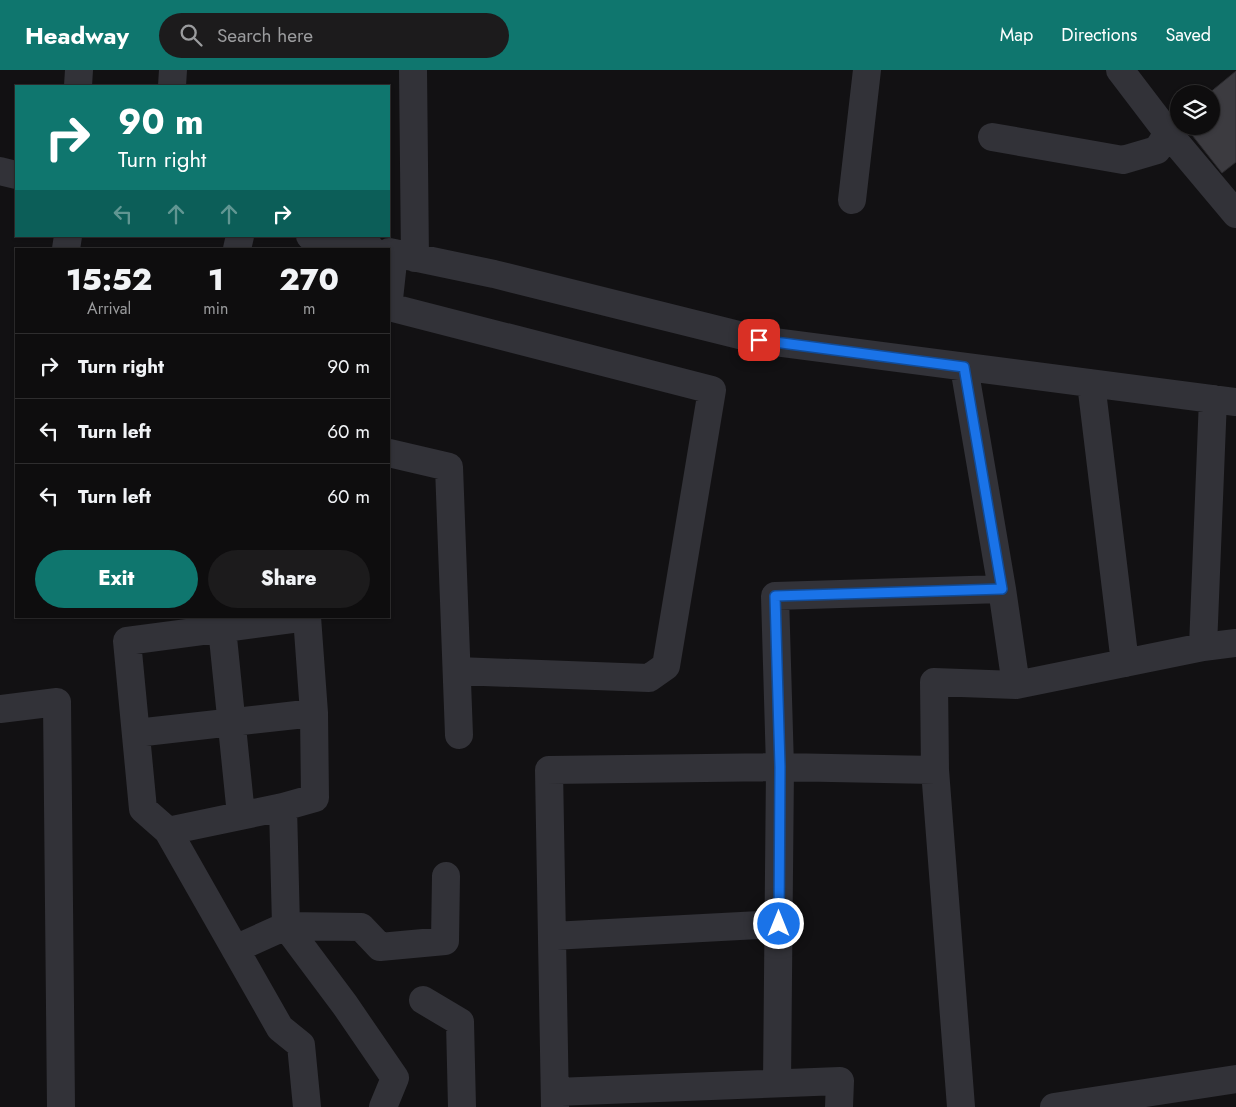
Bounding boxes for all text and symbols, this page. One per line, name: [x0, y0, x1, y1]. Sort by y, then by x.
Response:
search box: [159, 13, 509, 58]
text: Headway: [25, 18, 129, 53]
icon: search: [177, 21, 205, 49]
text: Search here: [217, 22, 313, 49]
text: Map: [1000, 22, 1033, 48]
text: Directions: [1061, 22, 1137, 48]
text: Saved: [1165, 22, 1211, 48]
map controls: [1170, 85, 1220, 135]
button: layers: [1170, 85, 1220, 135]
text: 90 m: [118, 97, 204, 147]
icon: right: [35, 105, 100, 170]
text: Turn right: [118, 143, 206, 175]
icon: left: [109, 200, 137, 228]
icon: ahead: [162, 200, 190, 228]
icon: ahead: [215, 200, 243, 228]
icon: right: [268, 200, 296, 228]
text: 15:52: [66, 258, 152, 301]
text: 1: [208, 258, 224, 301]
text: 270: [279, 258, 339, 301]
text: Arrival: [87, 297, 131, 320]
text: min: [203, 297, 228, 320]
text: m: [303, 297, 315, 320]
pin: [738, 319, 780, 361]
icon: arrive: [745, 326, 773, 354]
icon: right: [35, 352, 63, 380]
text: Turn right: [78, 353, 164, 380]
text: 90 m: [327, 353, 370, 380]
icon: left: [35, 417, 63, 445]
text: Turn left: [78, 418, 151, 445]
text: 60 m: [327, 418, 370, 445]
icon: left: [35, 482, 63, 510]
text: Turn left: [78, 483, 151, 510]
text: 60 m: [327, 483, 370, 510]
button: Exit: [35, 550, 198, 608]
button: Share: [208, 550, 370, 608]
position arrow: [752, 897, 804, 949]

